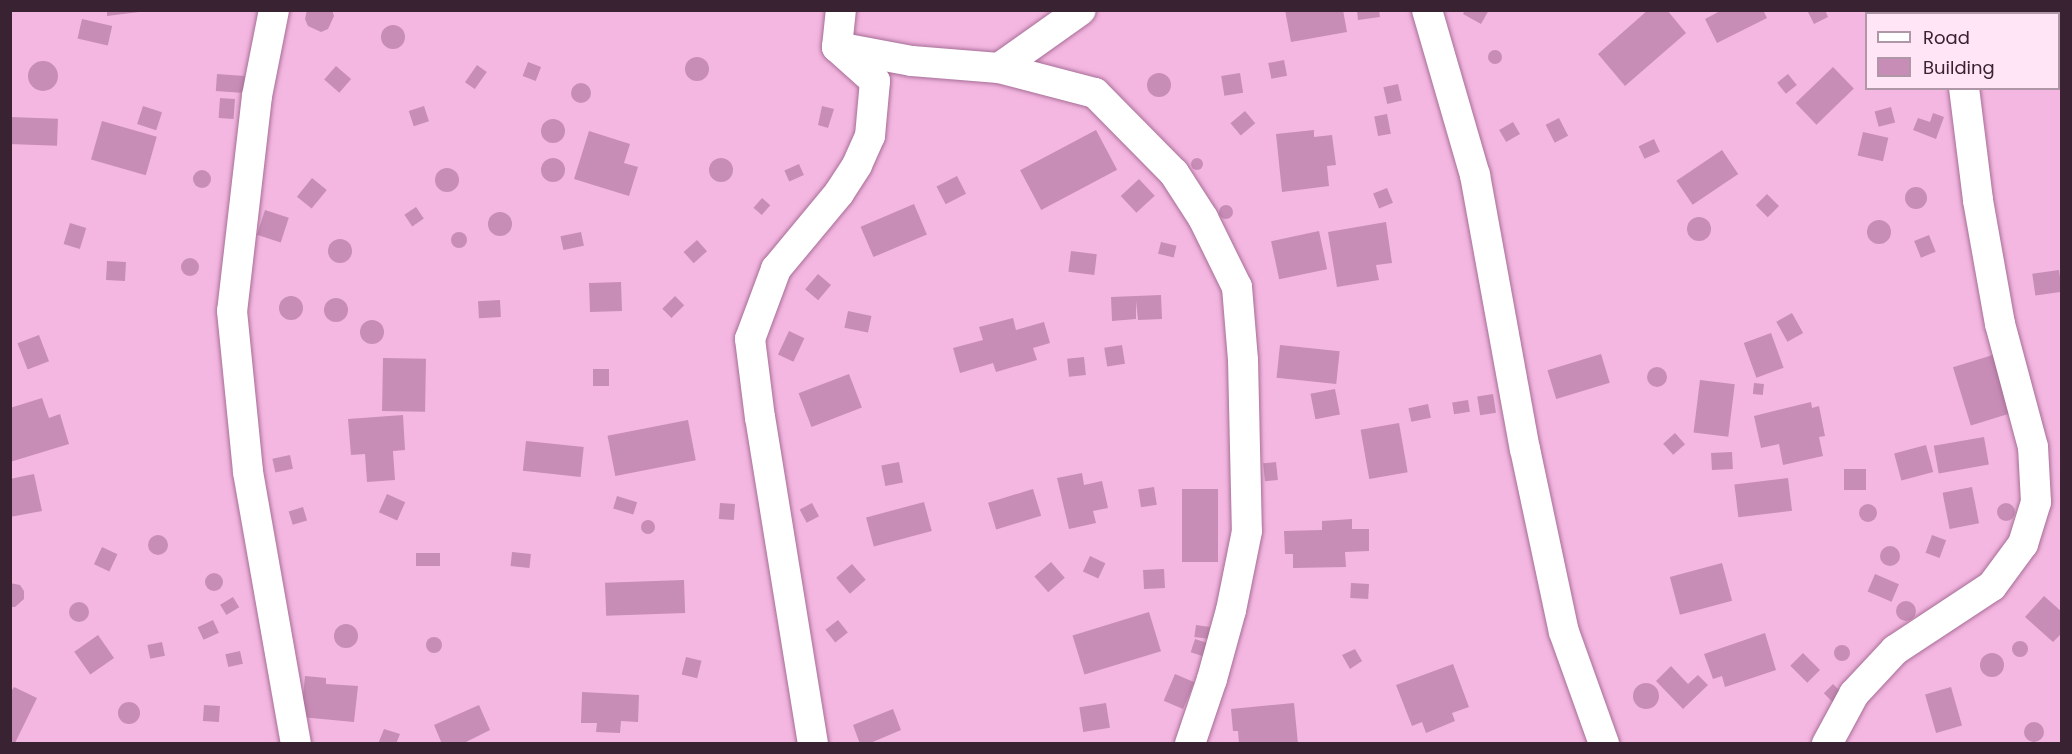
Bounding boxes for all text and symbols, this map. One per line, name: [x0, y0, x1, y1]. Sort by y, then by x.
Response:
legend: [1865, 12, 2060, 90]
text: Road: [1923, 25, 1970, 50]
text: Building: [1923, 55, 1995, 80]

